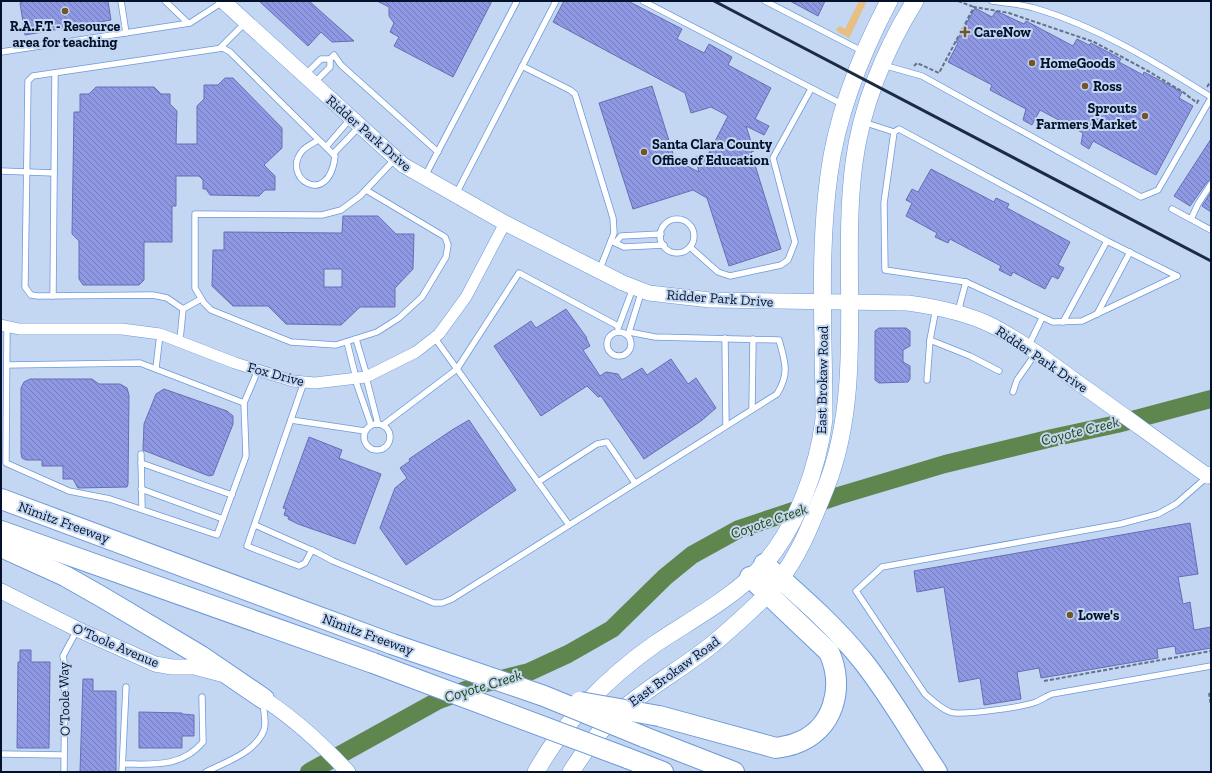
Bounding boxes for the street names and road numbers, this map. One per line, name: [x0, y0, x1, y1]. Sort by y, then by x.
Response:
street label: Ridder Park Drive: [323, 92, 415, 175]
street label: Ridder Park Drive: [666, 286, 774, 311]
street label: Ridder Park Drive: [992, 322, 1091, 397]
street label: East Brokaw Road: [813, 325, 832, 434]
street label: Fox Drive: [246, 359, 306, 390]
street label: Nimitz Freeway: [16, 498, 113, 547]
street label: Nimitz Freeway: [320, 610, 417, 659]
street label: O’Toole Avenue: [70, 620, 162, 672]
street label: East Brokaw Road: [625, 632, 723, 710]
street label: O’Toole Way: [55, 661, 74, 736]

